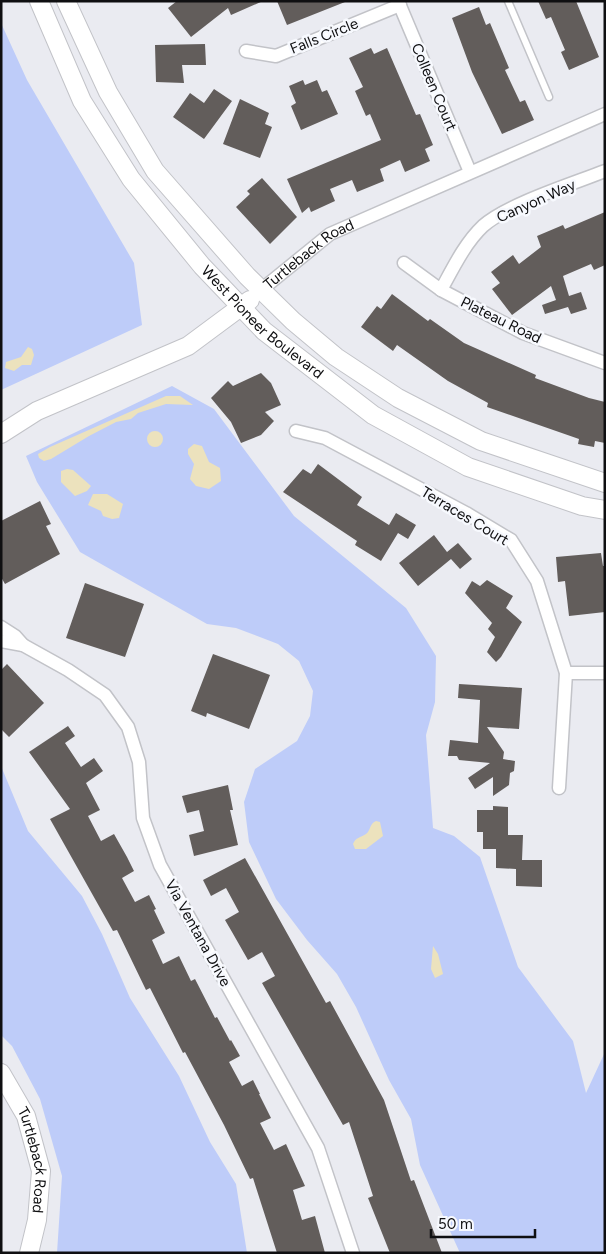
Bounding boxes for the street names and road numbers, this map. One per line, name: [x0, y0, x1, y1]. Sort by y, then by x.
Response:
street label: Falls Circle: [287, 14, 361, 58]
street label: Colleen Court: [408, 41, 461, 134]
street label: Canyon Way: [494, 176, 578, 226]
street label: Turtleback Road: [260, 216, 357, 293]
street label: West Pioneer Boulevard: [198, 262, 327, 383]
street label: Plateau Road: [458, 293, 544, 347]
street label: Terraces Court: [418, 483, 512, 549]
street label: Via Ventana Drive: [161, 876, 235, 990]
street label: Turtleback Road: [14, 1104, 50, 1214]

